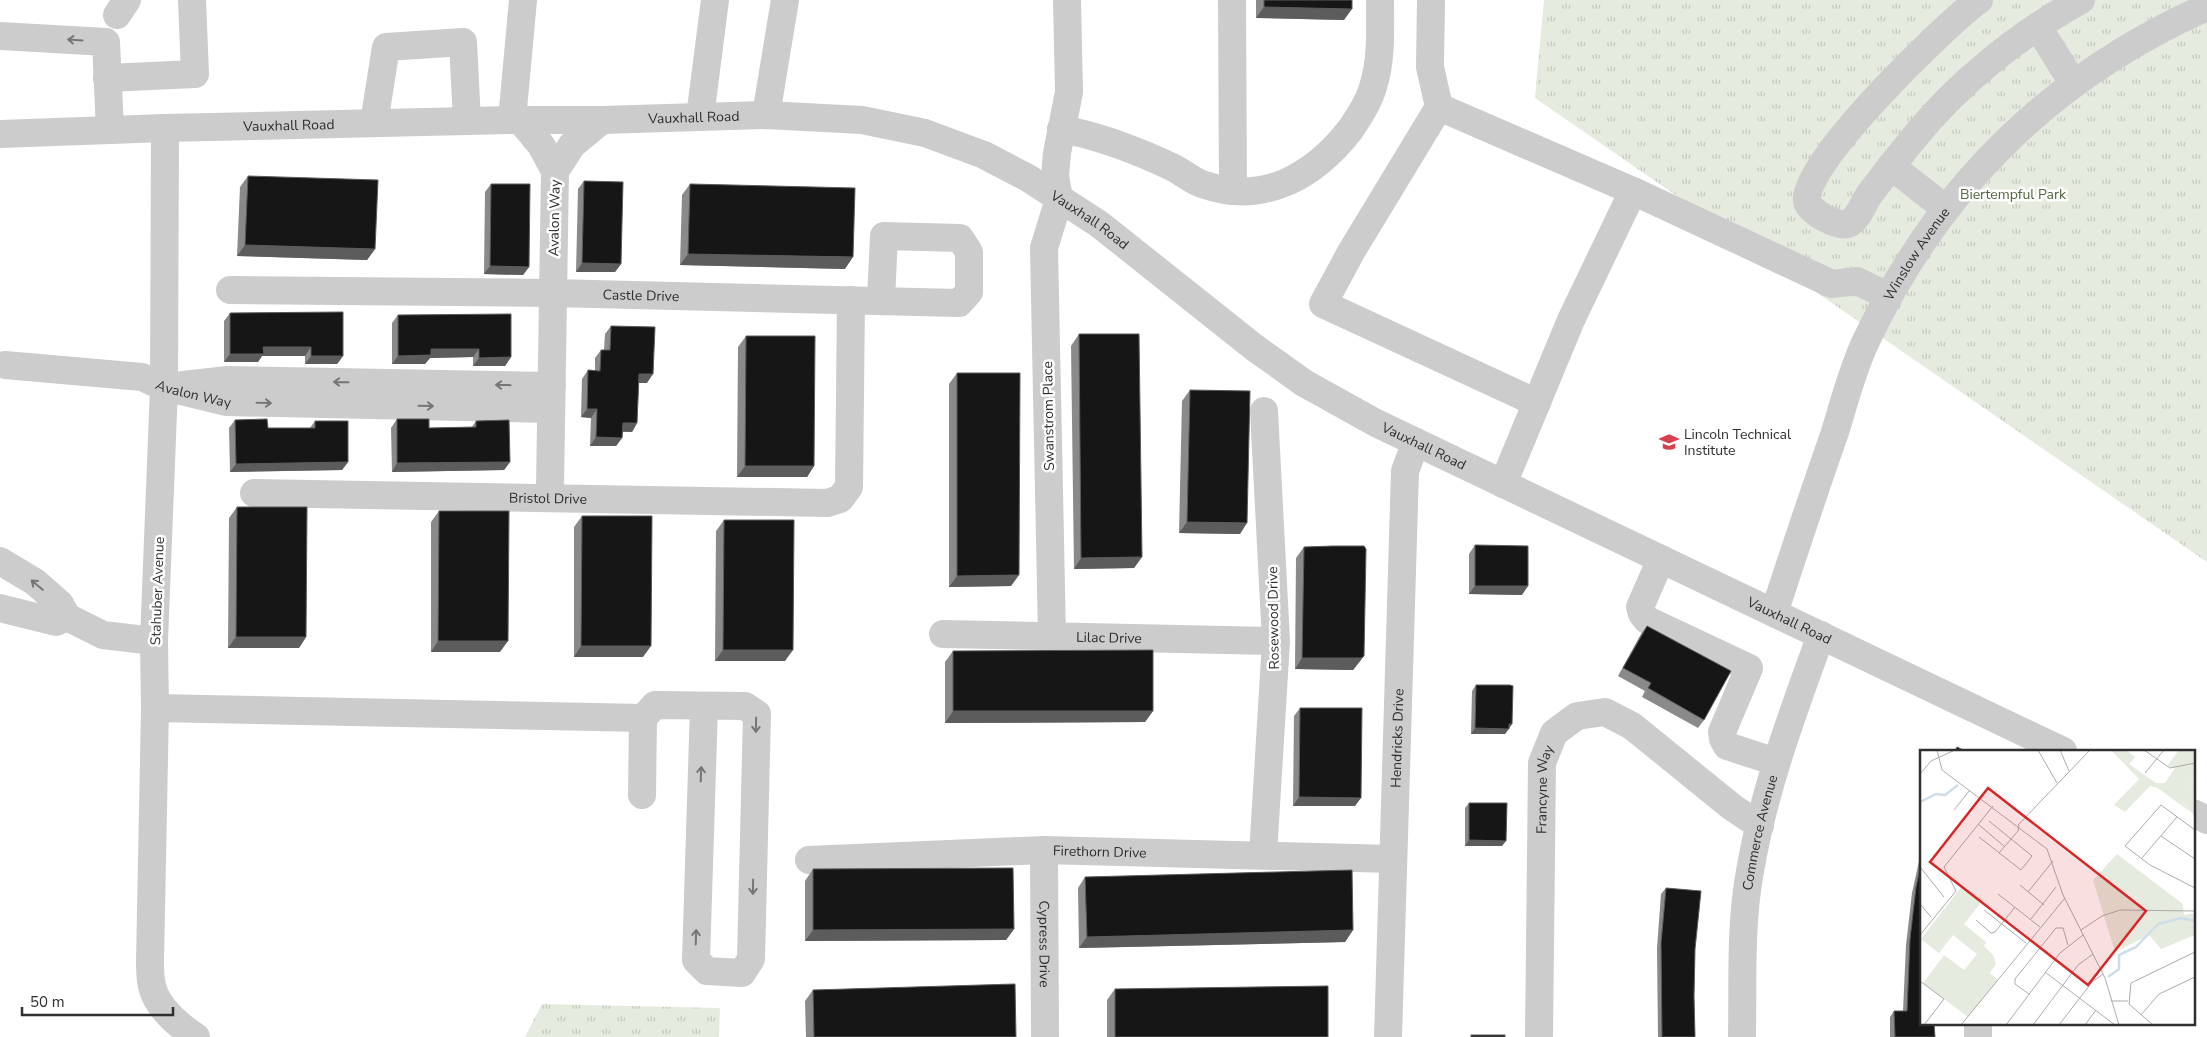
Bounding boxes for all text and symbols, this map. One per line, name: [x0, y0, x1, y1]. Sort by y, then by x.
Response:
one-way arrow: [67, 36, 83, 45]
street label: Vauxhall Road: [647, 107, 740, 129]
street label: Vauxhall Road: [242, 115, 335, 136]
street label: Avalon Way: [544, 179, 565, 257]
park label: Biertempful Park: [1960, 185, 2067, 204]
street label: Vauxhall Road: [1046, 186, 1133, 254]
street label: Winslow Avenue: [1879, 203, 1954, 304]
street label: Castle Drive: [602, 285, 679, 306]
street label: Swanstrom Place: [1038, 361, 1059, 471]
street label: Avalon Way: [152, 375, 232, 412]
one-way arrow: [333, 377, 349, 387]
one-way arrow: [495, 380, 512, 390]
one-way arrow: [256, 398, 272, 408]
one-way arrow: [418, 402, 434, 411]
street label: Vauxhall Road: [1378, 418, 1469, 475]
place label: Lincoln Technical Institute: [1684, 425, 1792, 460]
school or university icon: Lincoln Technical Institute: [1658, 431, 1680, 453]
street label: Bristol Drive: [509, 488, 587, 509]
street label: Stahuber Avenue: [146, 536, 169, 646]
street label: Rosewood Drive: [1263, 566, 1284, 670]
one-way arrow: [31, 579, 44, 590]
street label: Vauxhall Road: [1743, 592, 1835, 649]
street label: Lilac Drive: [1076, 628, 1142, 648]
street label: Hendricks Drive: [1386, 688, 1408, 788]
one-way arrow: [752, 717, 761, 733]
street label: Francyne Way: [1532, 741, 1559, 834]
inset map: [1920, 750, 2194, 1024]
one-way arrow: [697, 767, 706, 783]
street label: Commerce Avenue: [1738, 773, 1782, 892]
street label: Firethorn Drive: [1053, 841, 1147, 863]
one-way arrow: [748, 879, 757, 895]
street label: Cypress Drive: [1034, 900, 1054, 988]
one-way arrow: [692, 929, 701, 945]
scale bar: [22, 984, 174, 1016]
text: 50 m: [30, 992, 65, 1012]

